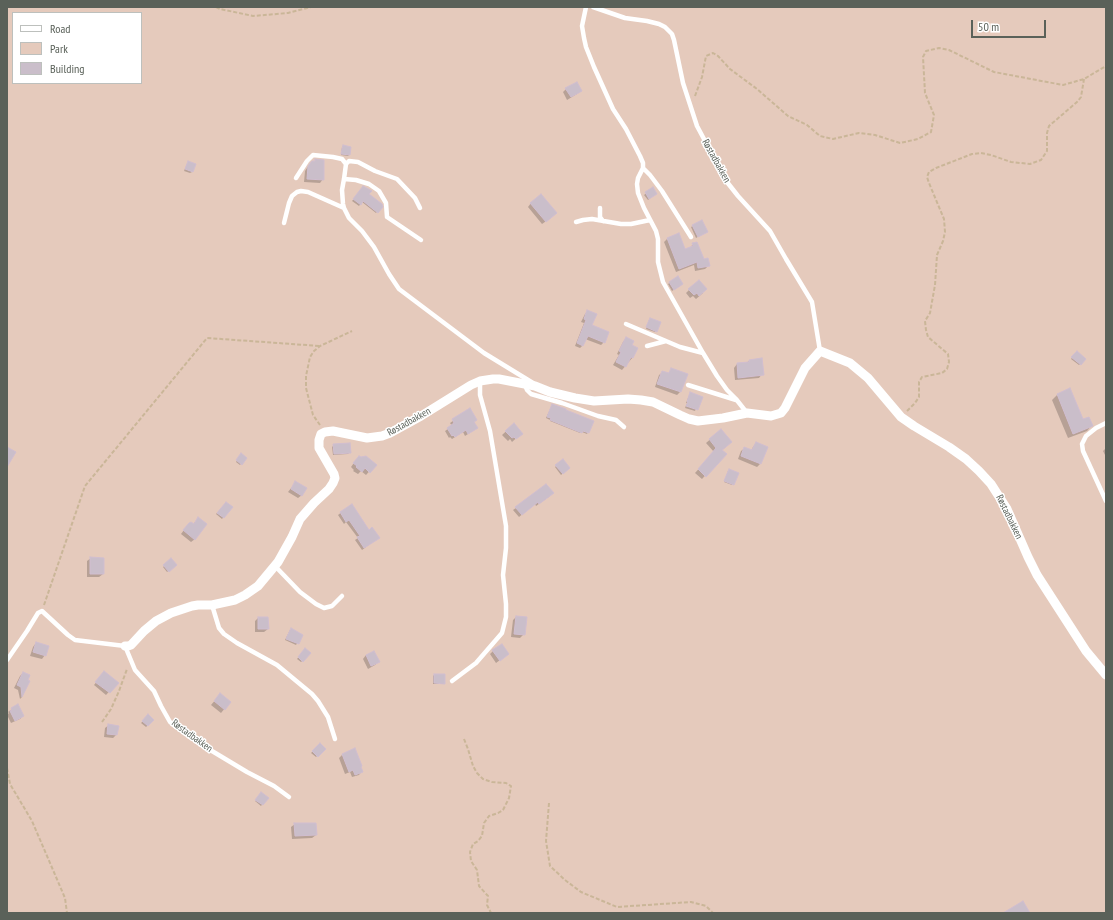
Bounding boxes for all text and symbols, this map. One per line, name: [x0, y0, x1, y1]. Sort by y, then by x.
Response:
legend: [12, 12, 142, 84]
scale bar: [973, 12, 1048, 38]
text: 50 m: [978, 19, 999, 34]
text: Road: [50, 21, 70, 36]
text: Park: [50, 41, 68, 56]
text: Building: [50, 61, 85, 76]
street label: Røstadbakken: [699, 137, 733, 185]
street label: Røstadbakken: [385, 405, 433, 439]
street label: Røstadbakken: [993, 493, 1025, 541]
street label: Røstadbakken: [169, 717, 215, 755]

